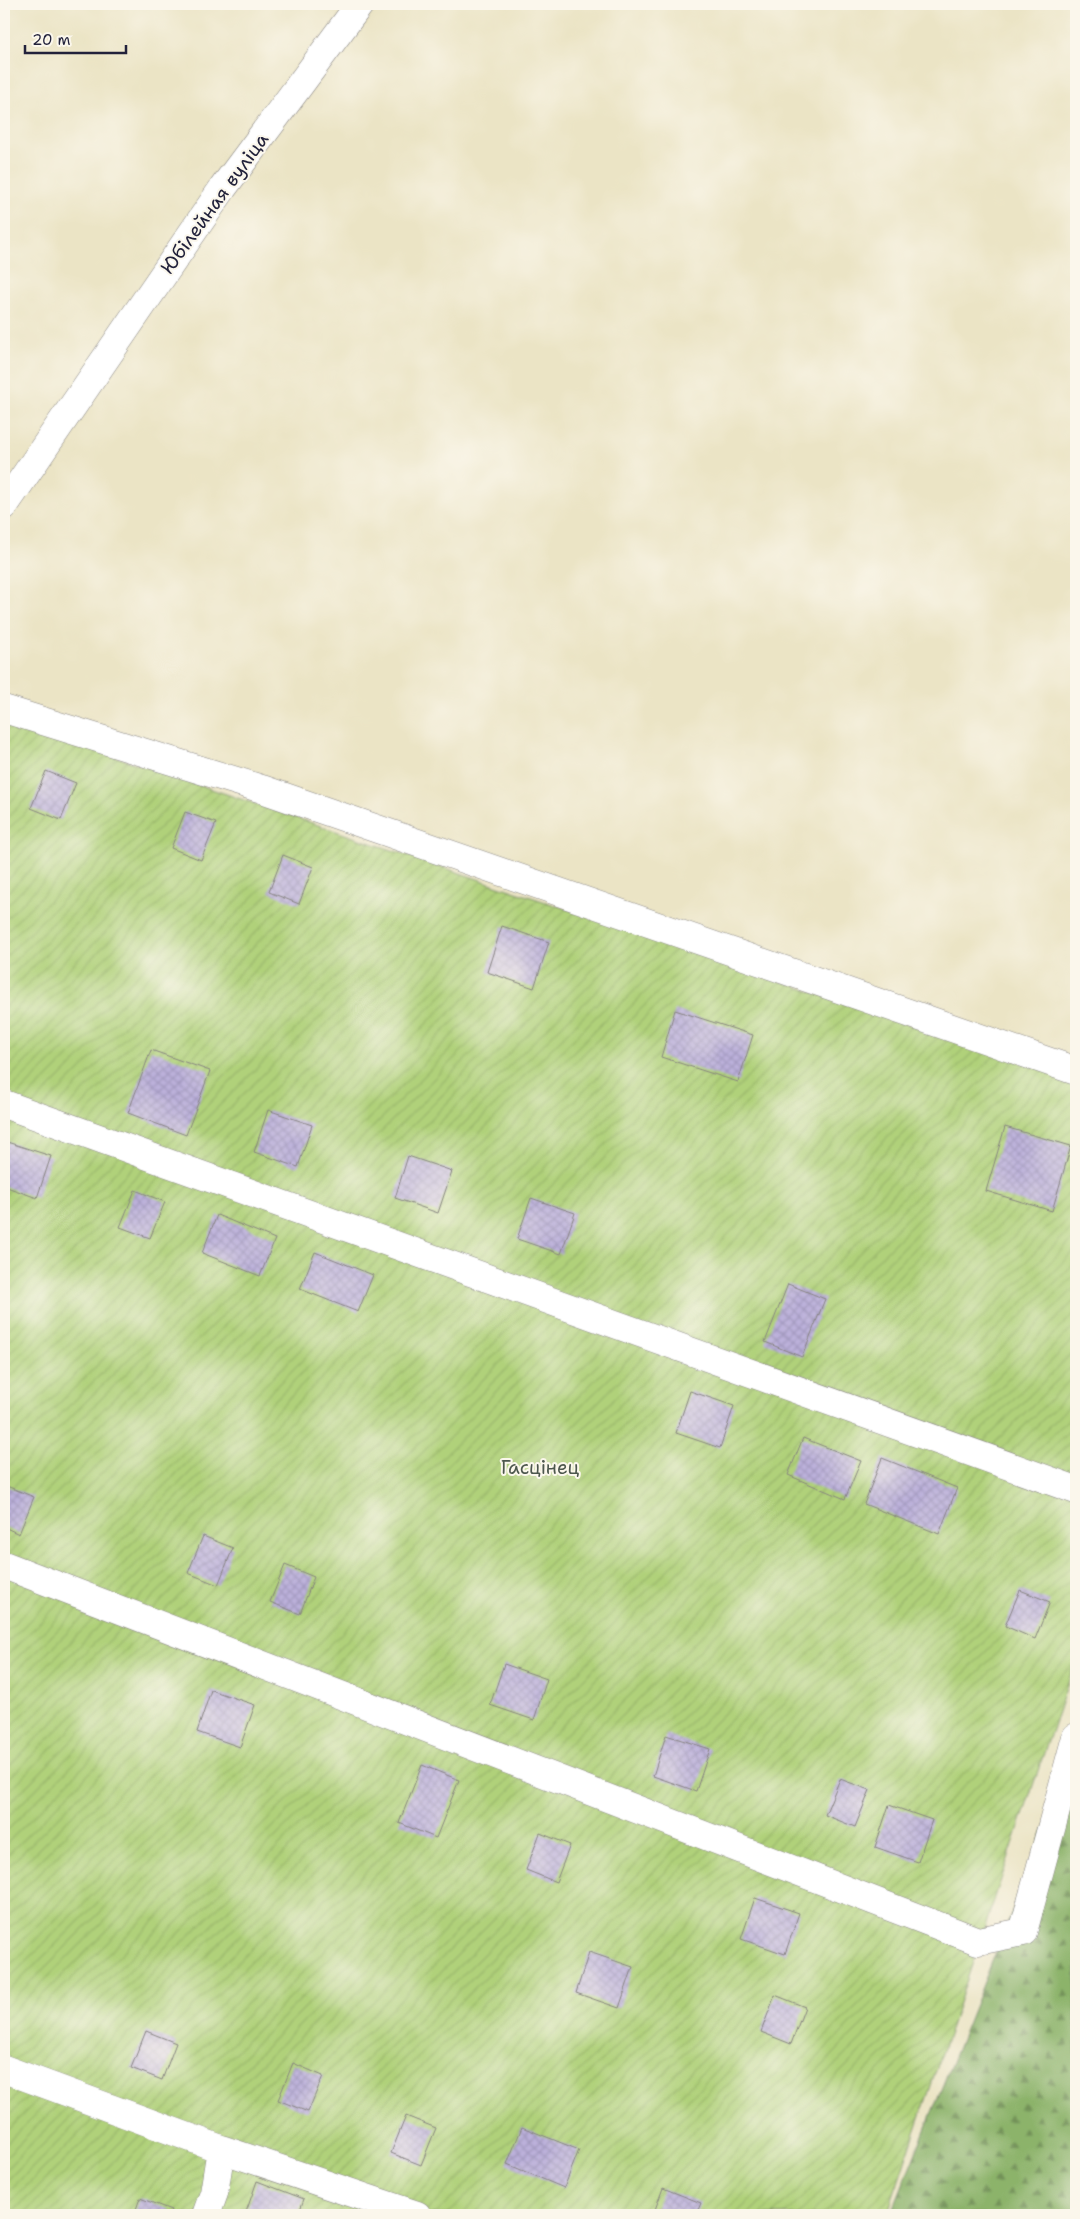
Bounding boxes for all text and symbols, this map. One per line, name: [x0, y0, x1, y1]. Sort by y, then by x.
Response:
scale bar: [25, 22, 126, 54]
text: 20 m: [32, 30, 71, 50]
street label: Юбілейная вуліца: [155, 128, 274, 279]
park label: Гасцінец: [501, 1455, 580, 1480]

